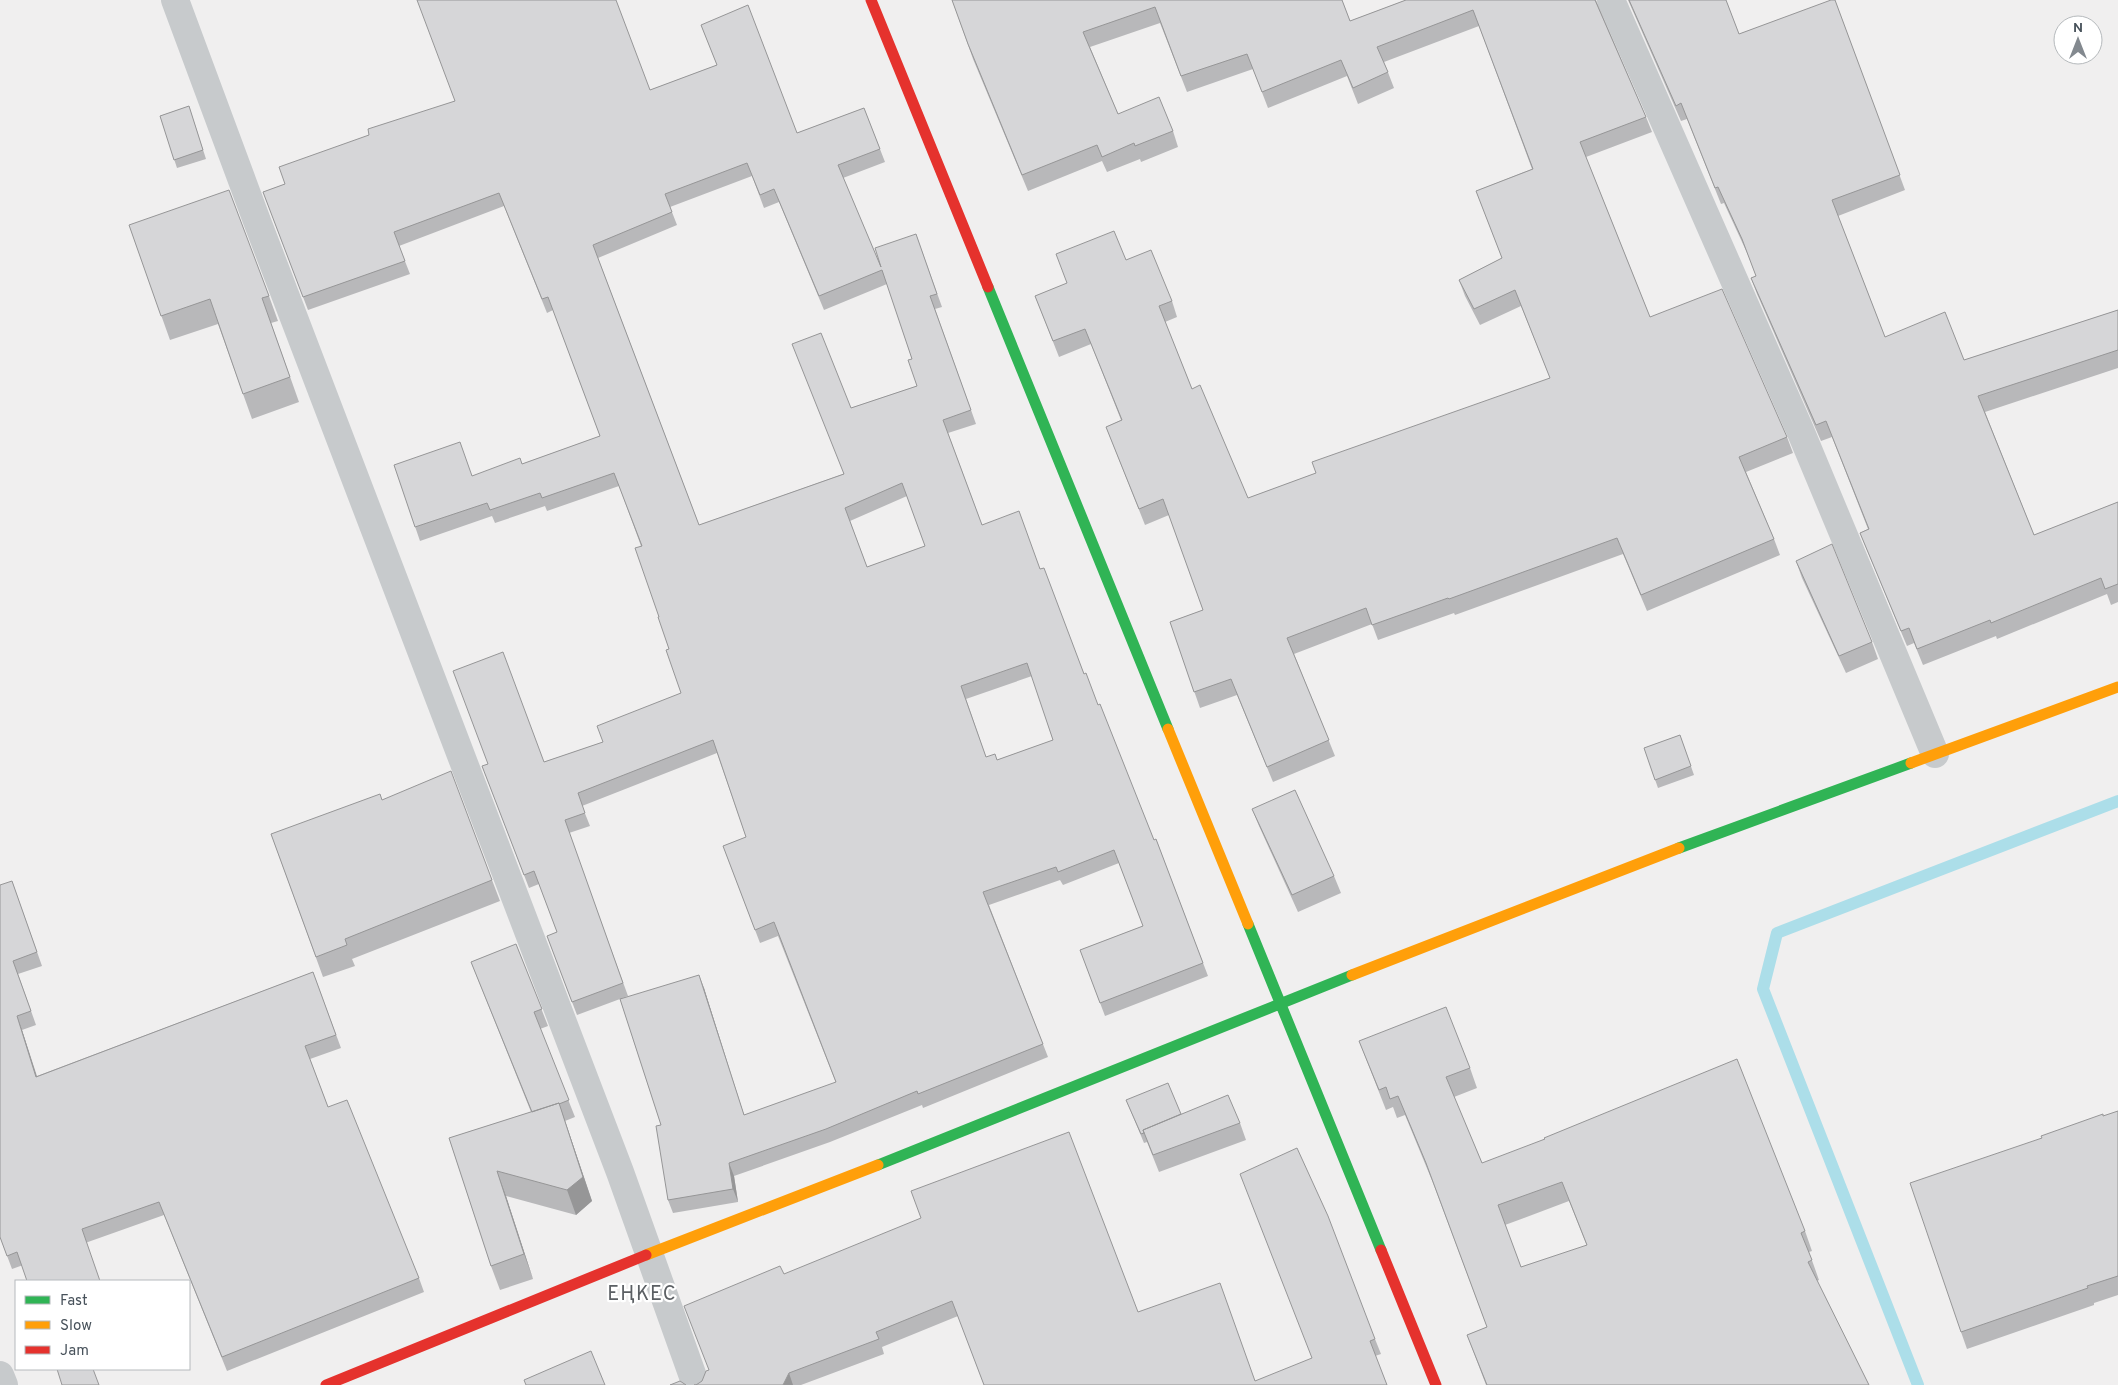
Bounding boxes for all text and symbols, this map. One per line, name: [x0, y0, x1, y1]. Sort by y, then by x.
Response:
north arrow: [2053, 15, 2103, 65]
text: N: [2073, 20, 2083, 37]
legend: [15, 1280, 190, 1370]
district label: ЕҢКЕС: [607, 1282, 677, 1308]
text: Fast: [60, 1292, 88, 1311]
text: Slow: [60, 1317, 92, 1336]
text: Jam: [60, 1342, 89, 1361]

